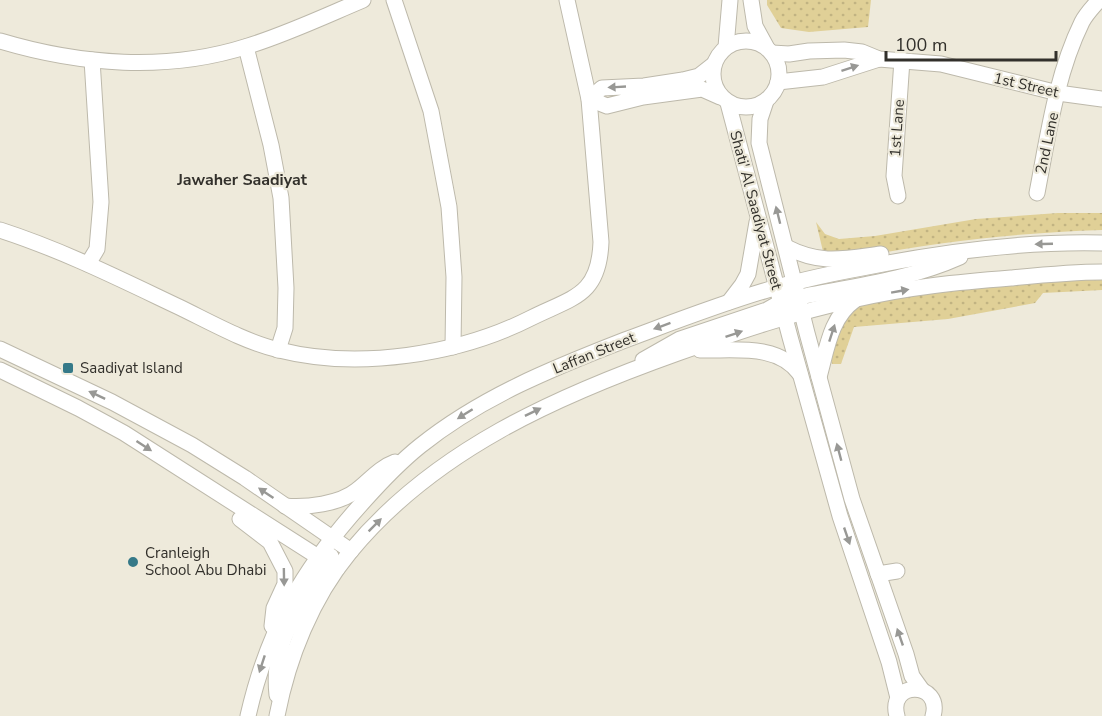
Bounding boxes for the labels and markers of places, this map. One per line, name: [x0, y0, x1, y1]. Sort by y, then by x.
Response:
place label: Saadiyat Island: [80, 358, 183, 378]
marker: Saadiyat Island: [61, 361, 75, 375]
place label: Cranleigh School Abu Dhabi: [145, 543, 266, 580]
marker: Cranleigh School Abu Dhabi: [126, 555, 140, 569]

